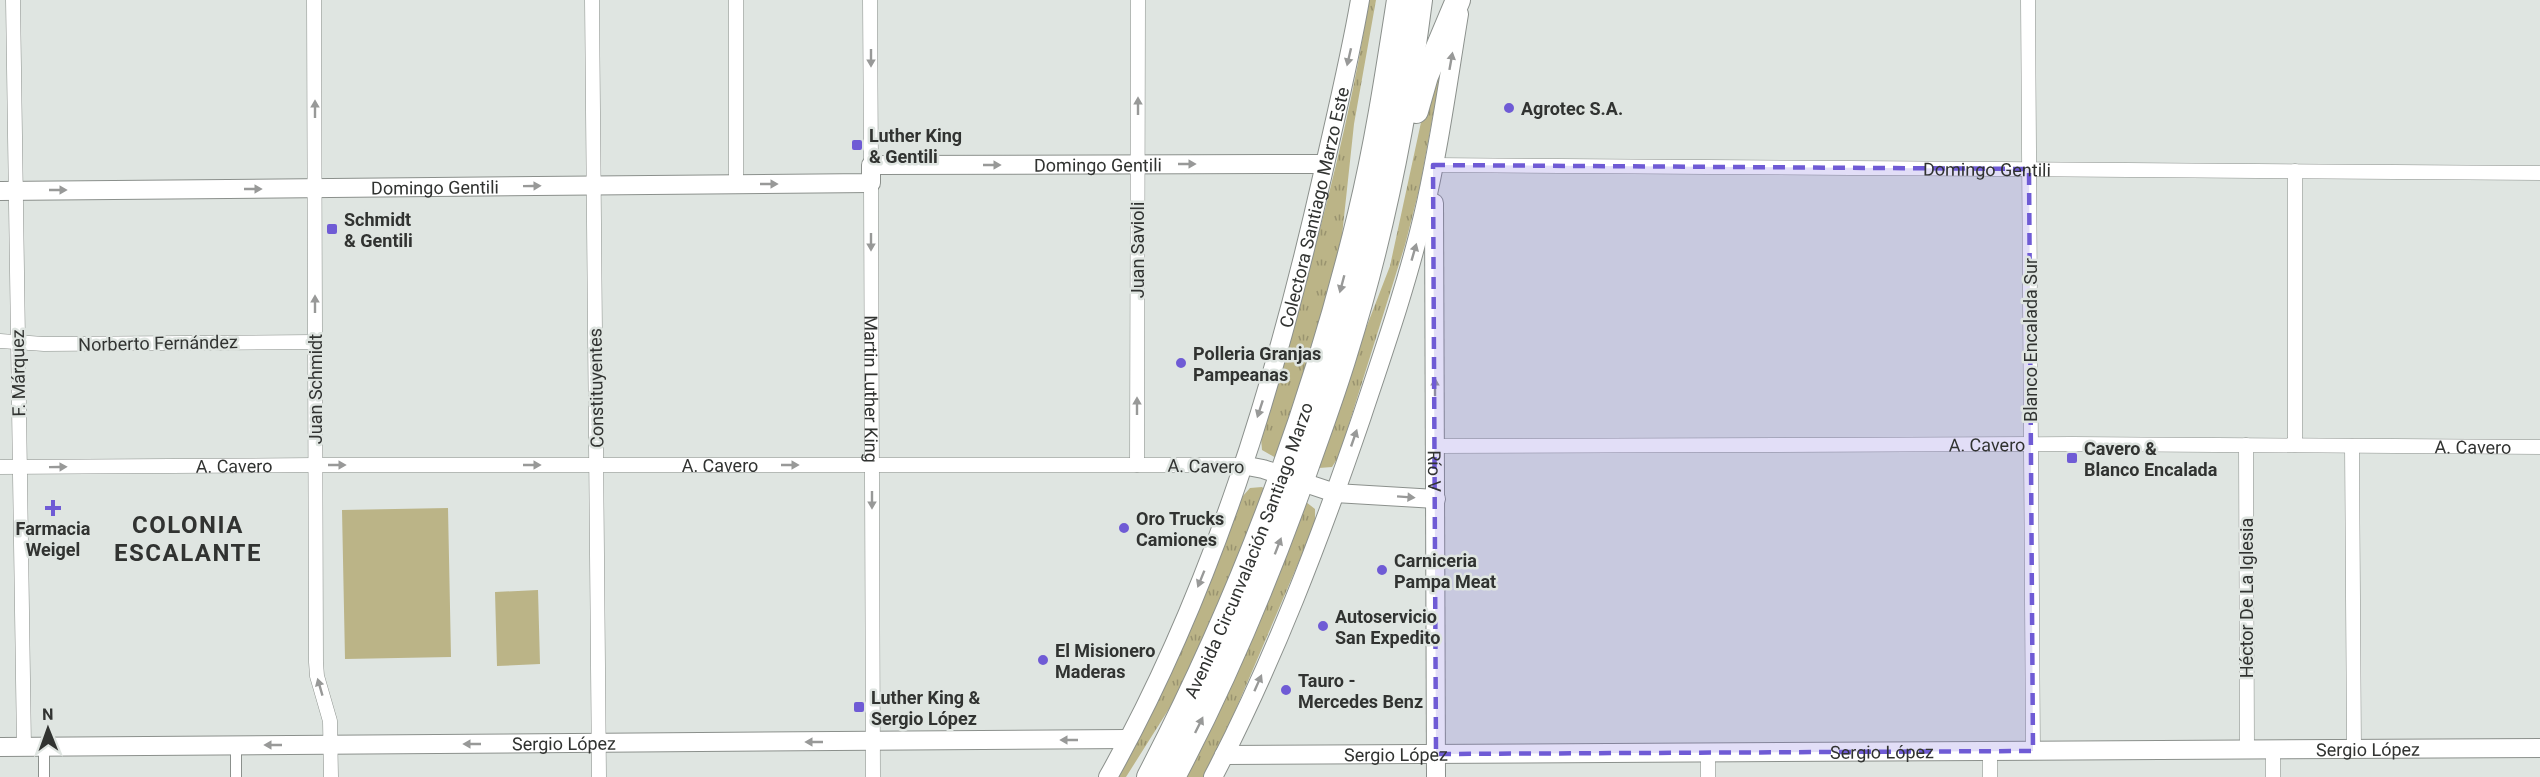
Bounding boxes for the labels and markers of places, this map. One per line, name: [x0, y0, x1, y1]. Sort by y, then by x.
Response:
place label: Agrotec S.A.: [1521, 98, 1623, 119]
marker: Agrotec S.A.: [1502, 101, 1516, 115]
place label: Luther King & Gentili: [869, 125, 962, 167]
marker: Luther King & Gentili: [850, 138, 864, 152]
place label: Schmidt & Gentili: [344, 209, 413, 251]
marker: Schmidt & Gentili: [325, 222, 339, 236]
place label: Polleria Granjas Pampeanas: [1193, 343, 1321, 385]
marker: Polleria Granjas Pampeanas: [1174, 356, 1188, 370]
place label: Cavero & Blanco Encalada: [2084, 438, 2218, 480]
marker: Cavero & Blanco Encalada: [2065, 451, 2079, 465]
marker: Farmacia Weigel: [46, 501, 60, 515]
place label: Oro Trucks Camiones: [1136, 508, 1224, 550]
place label: Farmacia Weigel: [16, 518, 91, 560]
marker: Oro Trucks Camiones: [1117, 521, 1131, 535]
place label: Carniceria Pampa Meat: [1394, 550, 1496, 592]
marker: Carniceria Pampa Meat: [1375, 563, 1389, 577]
place label: Autoservicio San Expedito: [1335, 606, 1440, 648]
marker: Autoservicio San Expedito: [1316, 619, 1330, 633]
place label: El Misionero Maderas: [1055, 640, 1155, 682]
marker: El Misionero Maderas: [1036, 653, 1050, 667]
place label: Tauro - Mercedes Benz: [1298, 670, 1423, 712]
marker: Tauro - Mercedes Benz: [1279, 683, 1293, 697]
place label: Luther King & Sergio López: [871, 687, 981, 729]
marker: Luther King & Sergio López: [852, 700, 866, 714]

